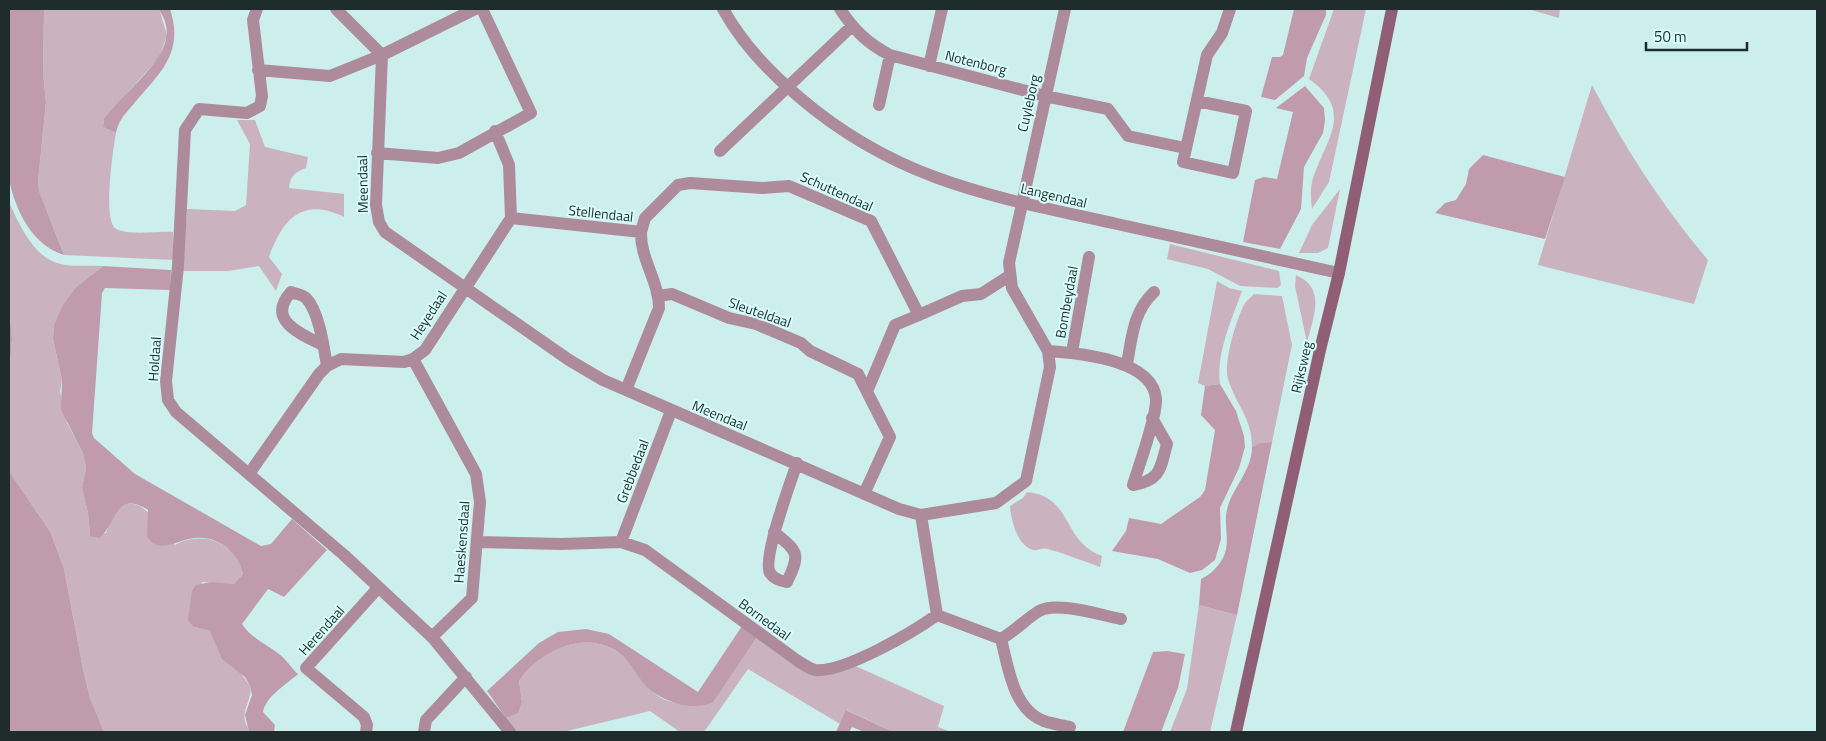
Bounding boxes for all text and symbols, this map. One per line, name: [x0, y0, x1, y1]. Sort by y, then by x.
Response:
scale bar: [1646, 20, 1747, 52]
text: 50 m: [1654, 25, 1687, 48]
street label: Notenborg: [943, 44, 1009, 80]
street label: Cuyleborg: [1011, 72, 1045, 134]
street label: Meendaal: [351, 155, 373, 213]
street label: Schuttendaal: [797, 166, 877, 216]
street label: Langendaal: [1019, 177, 1089, 213]
street label: Stellendaal: [567, 199, 635, 227]
street label: Bombeydaal: [1049, 264, 1083, 340]
street label: Heyedaal: [404, 286, 452, 344]
street label: Sleuteldaal: [726, 291, 794, 333]
street label: Holdaal: [142, 336, 166, 382]
street label: Rijksweg: [1285, 339, 1317, 395]
street label: Meendaal: [689, 394, 751, 436]
street label: Grebbedaal: [610, 436, 654, 506]
street label: Haeskensdaal: [448, 500, 474, 584]
street label: Bornedaal: [735, 593, 795, 645]
street label: Herendaal: [293, 601, 349, 659]

